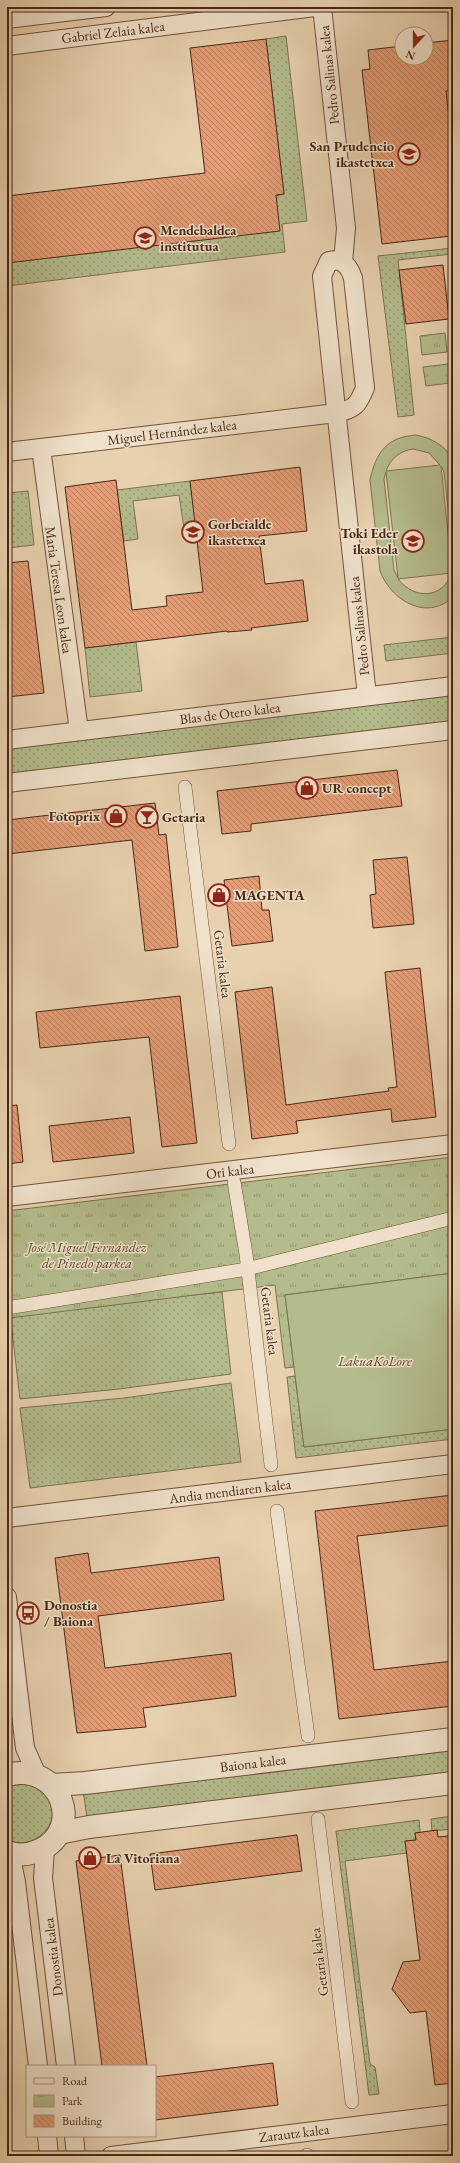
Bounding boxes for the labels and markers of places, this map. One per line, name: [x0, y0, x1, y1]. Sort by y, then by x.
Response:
place label: San Prudencio ikastetxea: [310, 137, 395, 171]
school or university icon: San Prudencio ikastetxea: [396, 141, 422, 167]
place label: Mendebaldea institutua: [160, 221, 237, 255]
school or university icon: Mendebaldea institutua: [132, 225, 158, 251]
place label: Gorbeialde ikastetxea: [208, 515, 272, 549]
school or university icon: Gorbeialde ikastetxea: [180, 519, 206, 545]
place label: Toki Eder ikastola: [341, 524, 399, 558]
school or university icon: Toki Eder ikastola: [400, 528, 426, 554]
shop icon: UR concept: [294, 775, 320, 801]
place label: UR concept: [322, 779, 392, 797]
shop icon: Fotoprix: [103, 803, 129, 829]
bar icon: Getaria: [134, 804, 160, 830]
place label: Fotoprix: [49, 807, 100, 825]
place label: Getaria: [162, 808, 206, 826]
shop icon: MAGENTA: [206, 882, 232, 908]
place label: MAGENTA: [234, 886, 306, 904]
place label: Donostia / Baiona: [44, 1596, 98, 1630]
bus stop icon: Donostia / Baiona: [15, 1600, 41, 1626]
shop icon: La Vitoriana: [77, 1845, 103, 1871]
place label: La Vitoriana: [106, 1849, 181, 1867]

